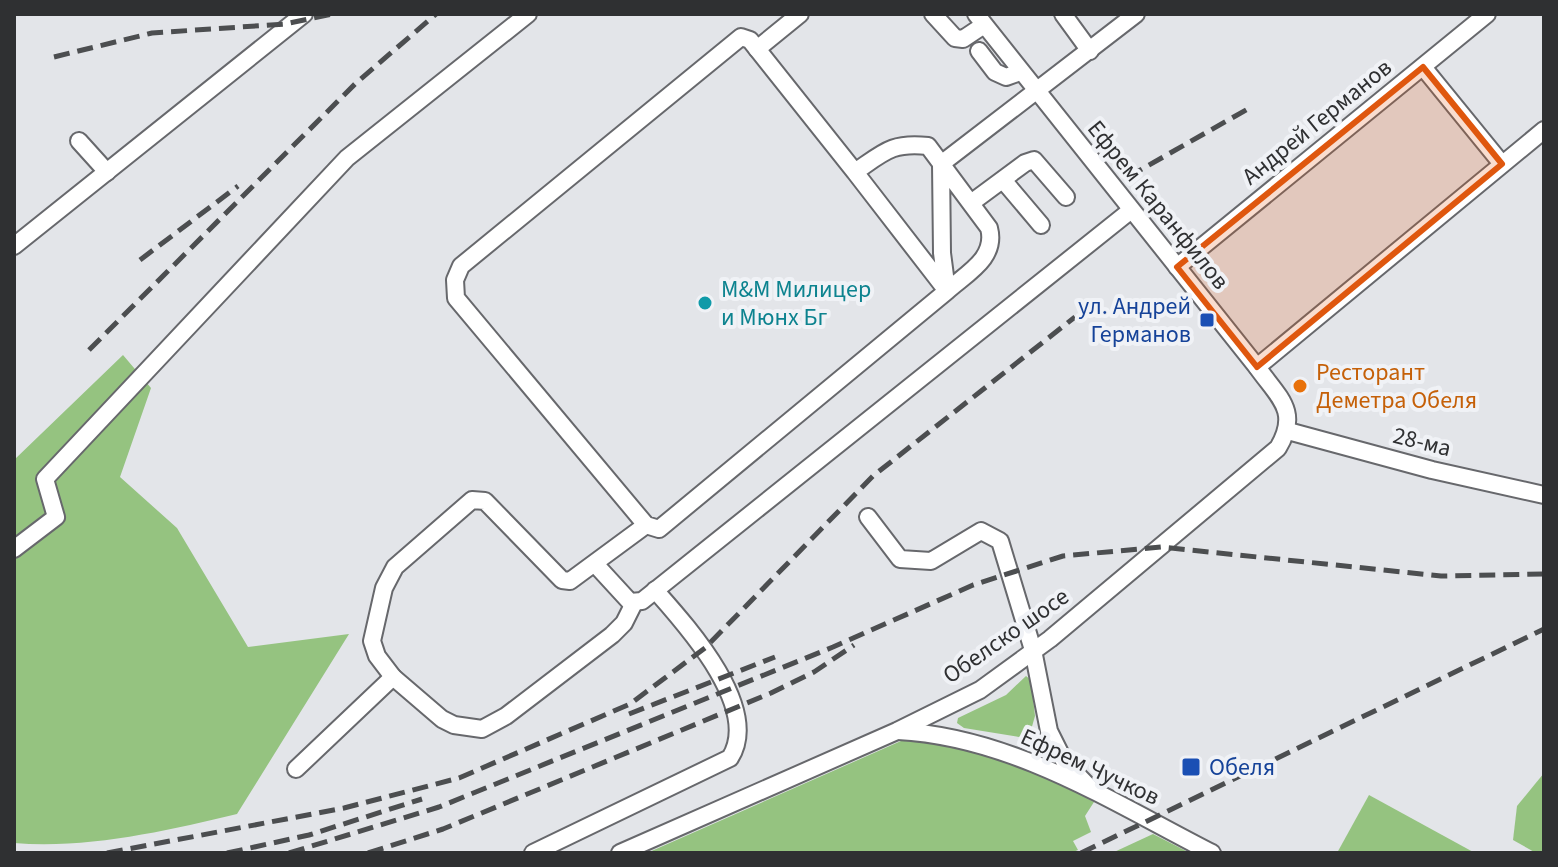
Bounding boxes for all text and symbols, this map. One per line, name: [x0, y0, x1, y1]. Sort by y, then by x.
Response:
street label: Андрей Германов: [1235, 51, 1399, 193]
street label: Ефрем Каранфилов: [1079, 113, 1237, 297]
place label: М&M Mилицер и Мюнх Бг: [721, 272, 871, 335]
place label: ул. Андрей Германов: [1078, 289, 1191, 352]
marker: М&M Mилицер и Мюнх Бг: [696, 294, 714, 312]
marker: ул. Андрей Германов: [1198, 311, 1216, 329]
place label: Ресторант Деметра Обеля: [1316, 355, 1477, 418]
marker: Ресторант Деметра Обеля: [1291, 377, 1309, 395]
street label: 28-ма: [1389, 418, 1455, 466]
street label: Обелско шосе: [936, 579, 1076, 693]
street label: Ефрем Чучков: [1015, 719, 1165, 815]
place label: Обеля: [1209, 750, 1275, 785]
marker: Обеля: [1180, 756, 1202, 778]

